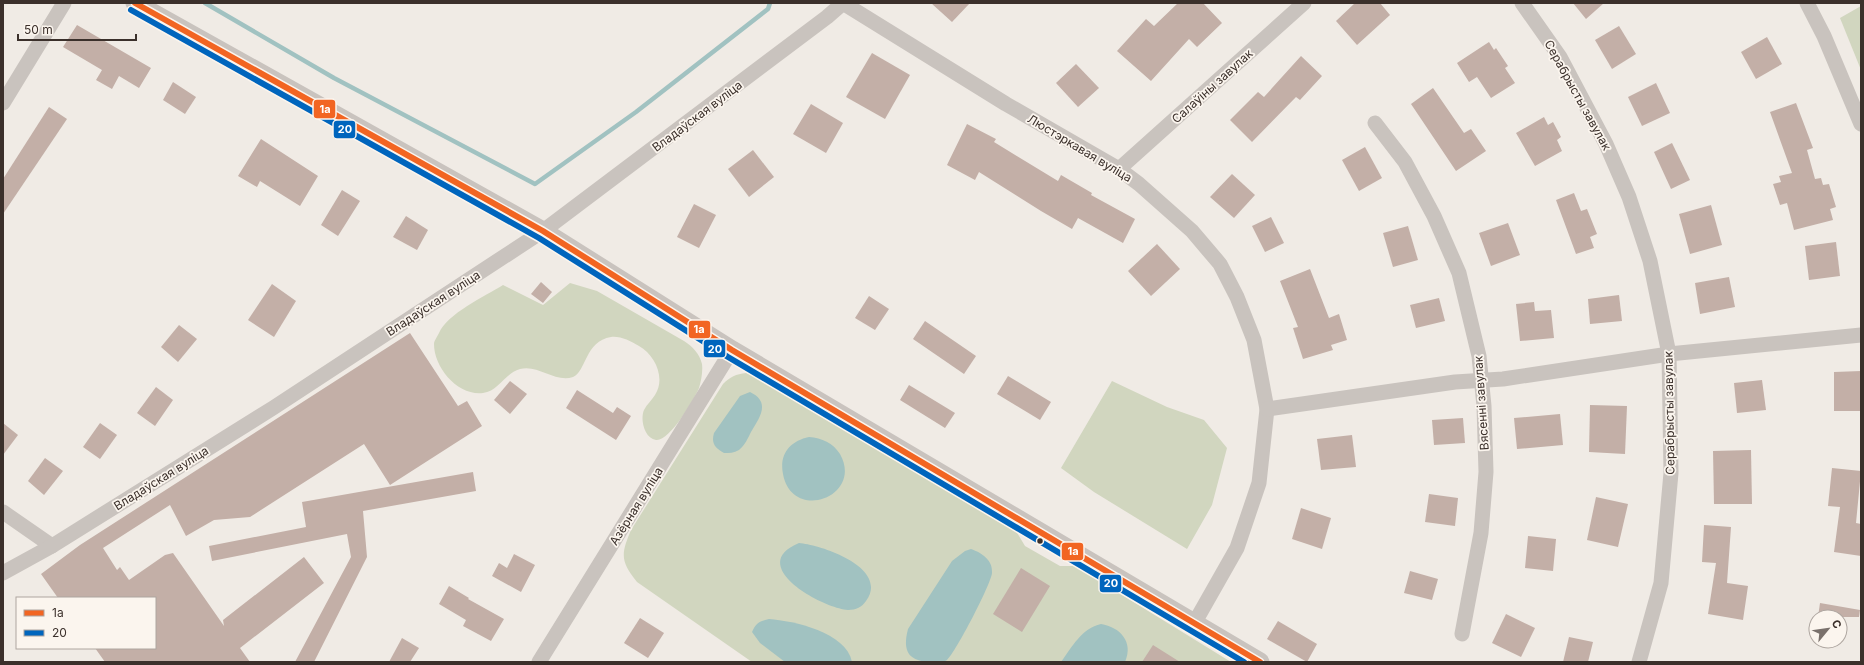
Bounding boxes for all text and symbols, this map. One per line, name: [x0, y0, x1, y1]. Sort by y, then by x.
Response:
scale bar: [18, 16, 136, 42]
text: 50 m: [24, 22, 53, 37]
street label: Серабрысты завулак: [1541, 37, 1615, 153]
street label: Салаўіны завулак: [1168, 45, 1256, 126]
street label: Владаўская вуліца: [649, 77, 745, 155]
line badge: 1а: [313, 99, 336, 119]
text: 1а: [319, 102, 331, 116]
street label: Люстэркавая вуліца: [1025, 111, 1135, 185]
line badge: 20: [333, 120, 356, 139]
text: 20: [338, 122, 352, 136]
street label: Владаўская вуліца: [383, 267, 483, 339]
line badge: 1а: [688, 320, 711, 339]
text: 1а: [693, 322, 705, 336]
line badge: 20: [703, 339, 726, 358]
text: 20: [708, 342, 722, 356]
street label: Серабрысты завулак: [1660, 350, 1678, 475]
street label: Вясенні завулак: [1470, 355, 1492, 451]
street label: Владаўская вуліца: [111, 443, 211, 513]
street label: Азёрная вуліца: [606, 464, 666, 548]
unlabelled marker: [1035, 536, 1045, 546]
line badge: 1а: [1061, 542, 1084, 561]
text: 1а: [1067, 544, 1079, 558]
line badge: 20: [1099, 574, 1122, 593]
text: 20: [1104, 576, 1118, 590]
legend: [16, 597, 156, 649]
text: 1а: [52, 605, 64, 620]
north arrow: [1808, 609, 1848, 649]
text: С: [1829, 617, 1845, 631]
text: 20: [52, 625, 67, 640]

